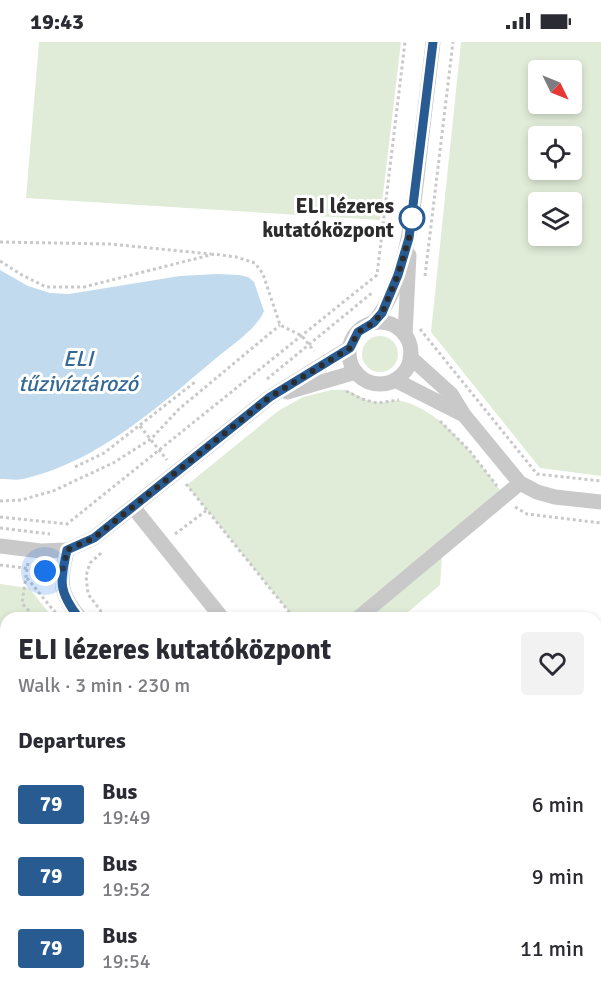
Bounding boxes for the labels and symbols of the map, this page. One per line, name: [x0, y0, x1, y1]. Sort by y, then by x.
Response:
north arrow: [528, 60, 582, 114]
place label: ELI lézeres kutatóközpont: [262, 193, 394, 243]
marker: ELI lézeres kutatóközpont: [399, 205, 425, 231]
water label: ELI tűzivíztározó: [18, 345, 139, 397]
your location: [30, 556, 60, 586]

